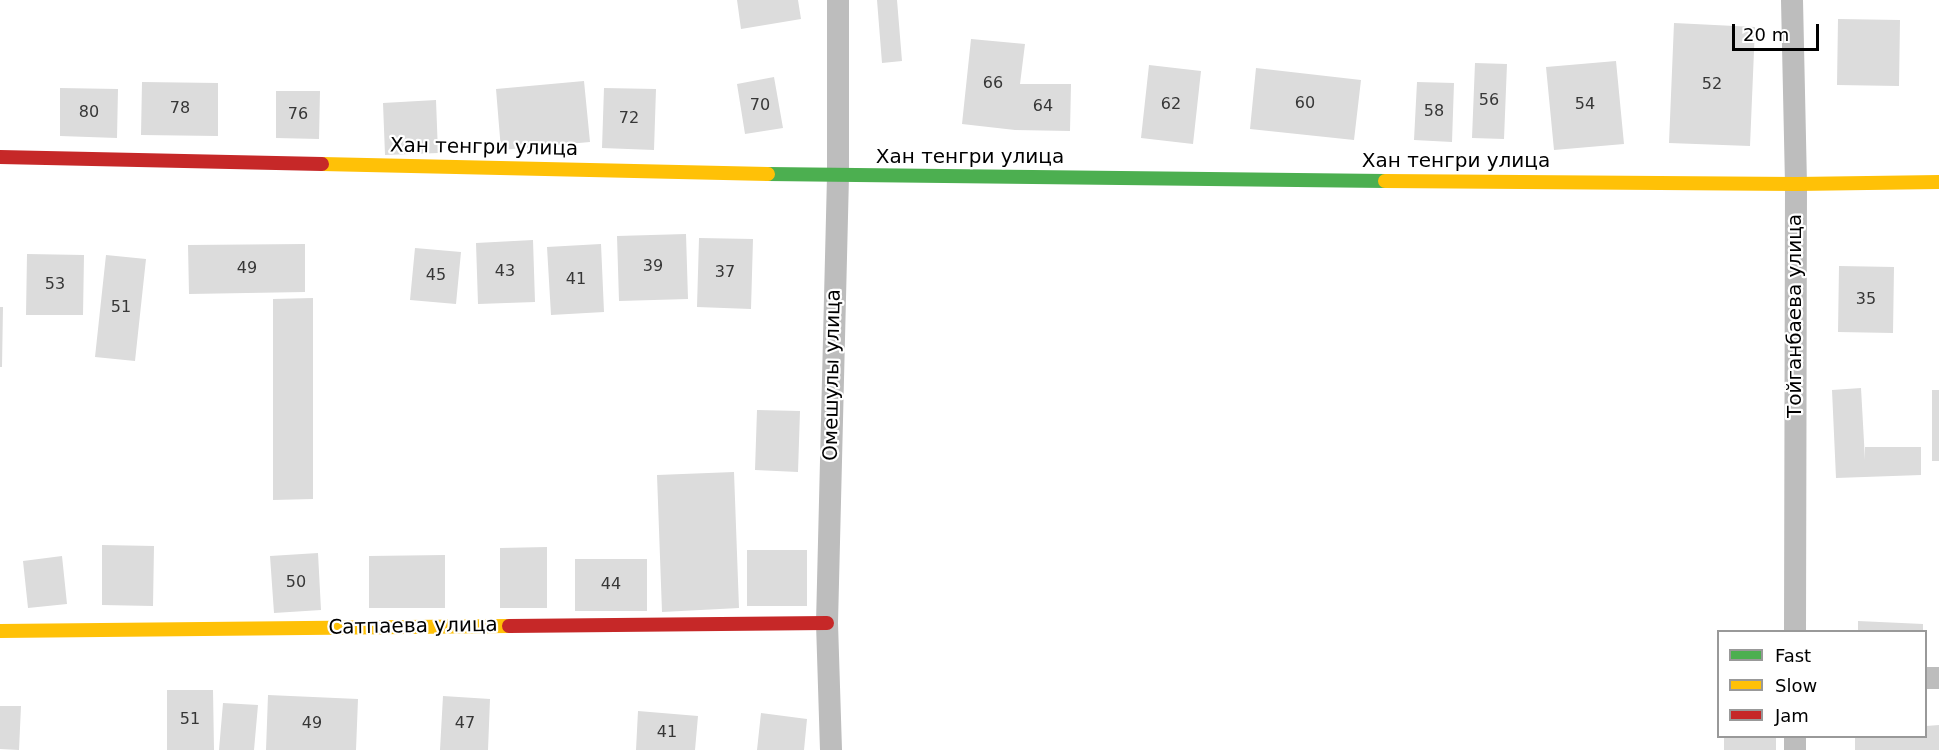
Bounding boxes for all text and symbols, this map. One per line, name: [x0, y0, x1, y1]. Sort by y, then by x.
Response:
scale bar: [1735, 12, 1822, 50]
text: 20 m: [1743, 24, 1789, 45]
house number: 66: [983, 74, 1003, 94]
house number: 52: [1702, 75, 1722, 95]
house number: 56: [1479, 91, 1499, 111]
house number: 60: [1295, 94, 1315, 114]
house number: 62: [1161, 95, 1181, 115]
house number: 54: [1575, 95, 1595, 115]
house number: 70: [750, 96, 770, 116]
house number: 64: [1033, 97, 1053, 117]
house number: 78: [170, 99, 190, 119]
house number: 58: [1424, 102, 1444, 122]
house number: 80: [79, 103, 99, 123]
house number: 76: [288, 105, 308, 125]
house number: 72: [619, 109, 639, 129]
street label: Хан тенгри улица: [390, 134, 578, 162]
street label: Хан тенгри улица: [876, 146, 1064, 170]
street label: Хан тенгри улица: [1362, 150, 1550, 174]
street label: Тойганбаева улица: [1784, 214, 1808, 418]
house number: 39: [643, 257, 663, 277]
house number: 49: [237, 259, 257, 279]
house number: 43: [495, 262, 515, 282]
house number: 37: [715, 263, 735, 283]
house number: 45: [426, 266, 446, 286]
house number: 41: [566, 270, 586, 290]
house number: 53: [45, 275, 65, 295]
street label: Омешулы улица: [820, 289, 846, 461]
house number: 35: [1856, 290, 1876, 310]
house number: 51: [111, 298, 131, 318]
house number: 50: [286, 573, 306, 593]
house number: 44: [601, 575, 621, 595]
street label: Сатпаева улица: [328, 614, 498, 640]
legend: [1717, 630, 1927, 738]
text: Fast: [1775, 645, 1811, 666]
text: Slow: [1775, 675, 1817, 696]
text: Jam: [1775, 705, 1809, 726]
house number: 51: [180, 710, 200, 730]
house number: 49: [302, 714, 322, 734]
house number: 47: [455, 714, 475, 734]
house number: 41: [657, 723, 677, 743]

